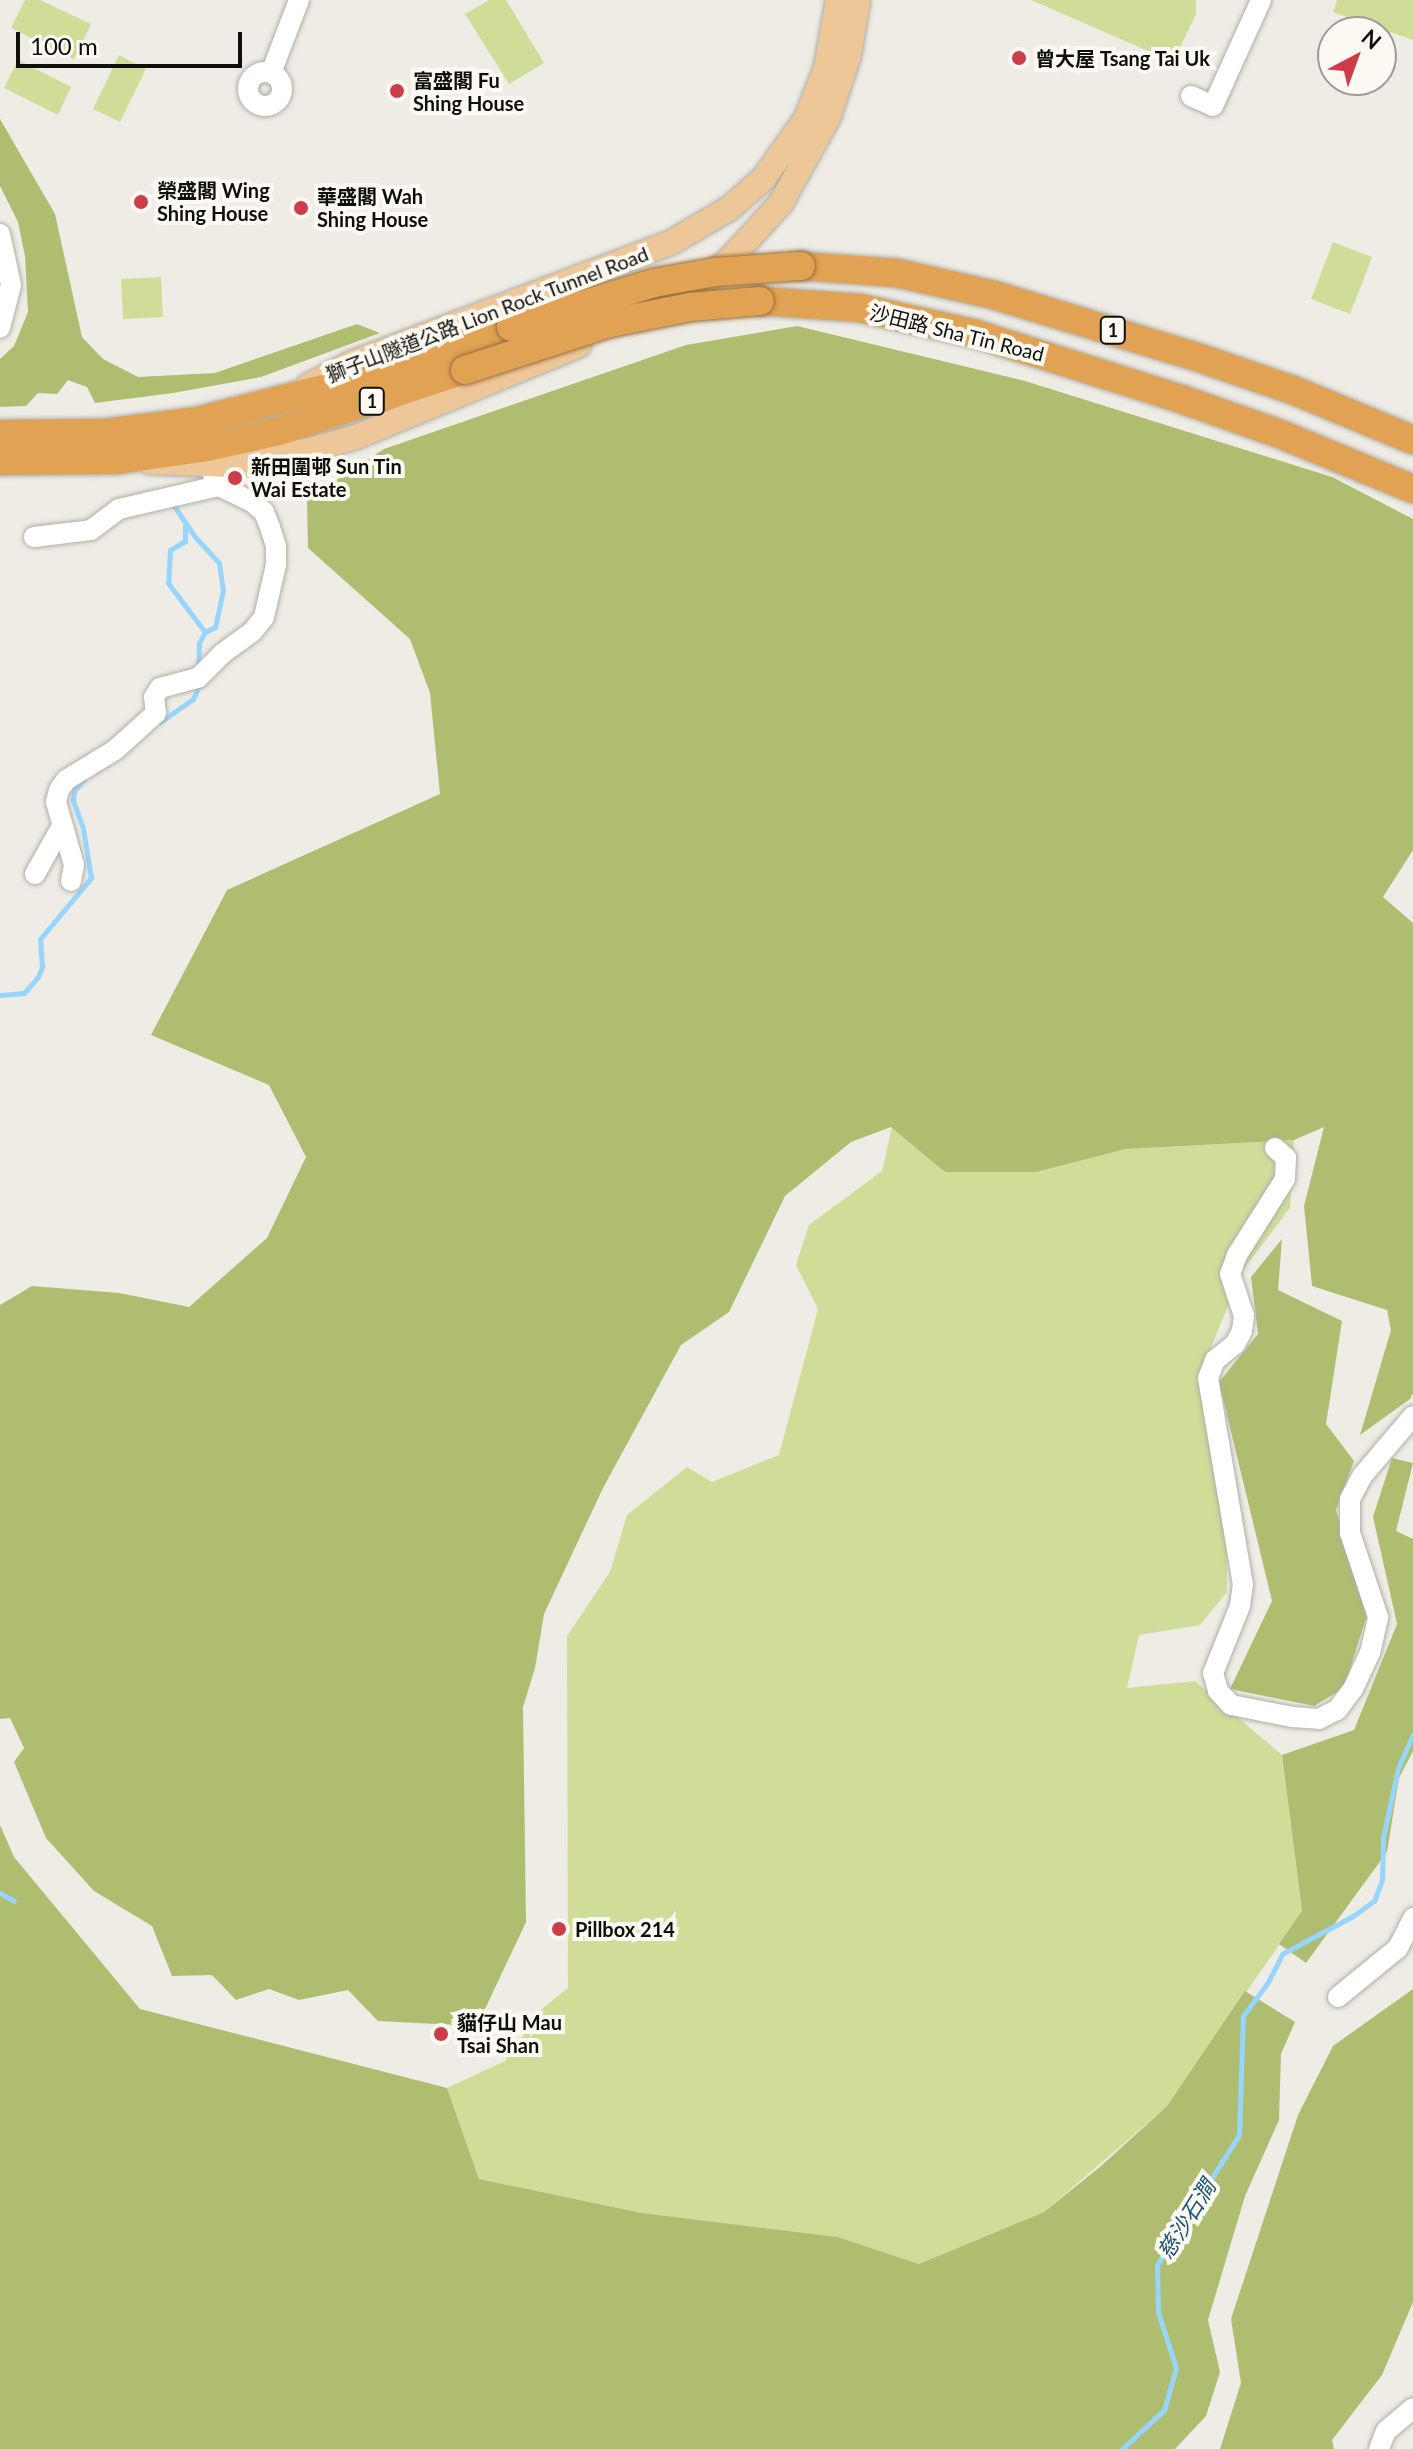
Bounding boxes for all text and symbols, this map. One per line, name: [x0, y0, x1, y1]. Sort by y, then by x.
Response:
scale bar: [20, 16, 246, 66]
north arrow: [1317, 16, 1397, 96]
text: N: [1357, 23, 1387, 55]
text: 100 m: [30, 31, 98, 60]
place label: 曾大屋 Tsang Tai Uk: [1035, 46, 1211, 70]
marker: 曾大屋 Tsang Tai Uk: [1010, 49, 1028, 67]
place label: 富盛閣 Fu Shing House: [413, 68, 524, 115]
marker: 富盛閣 Fu Shing House: [388, 82, 406, 100]
place label: 榮盛閣 Wing Shing House: [157, 178, 270, 225]
place label: 華盛閣 Wah Shing House: [317, 184, 428, 231]
marker: 榮盛閣 Wing Shing House: [132, 193, 150, 211]
marker: 華盛閣 Wah Shing House: [292, 199, 310, 217]
street label: 獅子山隧道公路 Lion Rock Tunnel Road: [322, 241, 652, 387]
street label: 沙田路 Sha Tin Road: [867, 300, 1047, 366]
road number: 1: [1099, 316, 1127, 344]
road number: 1: [358, 387, 386, 415]
place label: 新田圍邨 Sun Tin Wai Estate: [251, 454, 402, 501]
marker: 新田圍邨 Sun Tin Wai Estate: [226, 469, 244, 487]
place label: Pillbox 214: [575, 1917, 675, 1941]
marker: Pillbox 214: [550, 1920, 568, 1938]
place label: 貓仔山 Mau Tsai Shan: [457, 2010, 562, 2057]
marker: 貓仔山 Mau Tsai Shan: [432, 2025, 450, 2043]
water label: 慈沙石澗: [1151, 2175, 1221, 2263]

